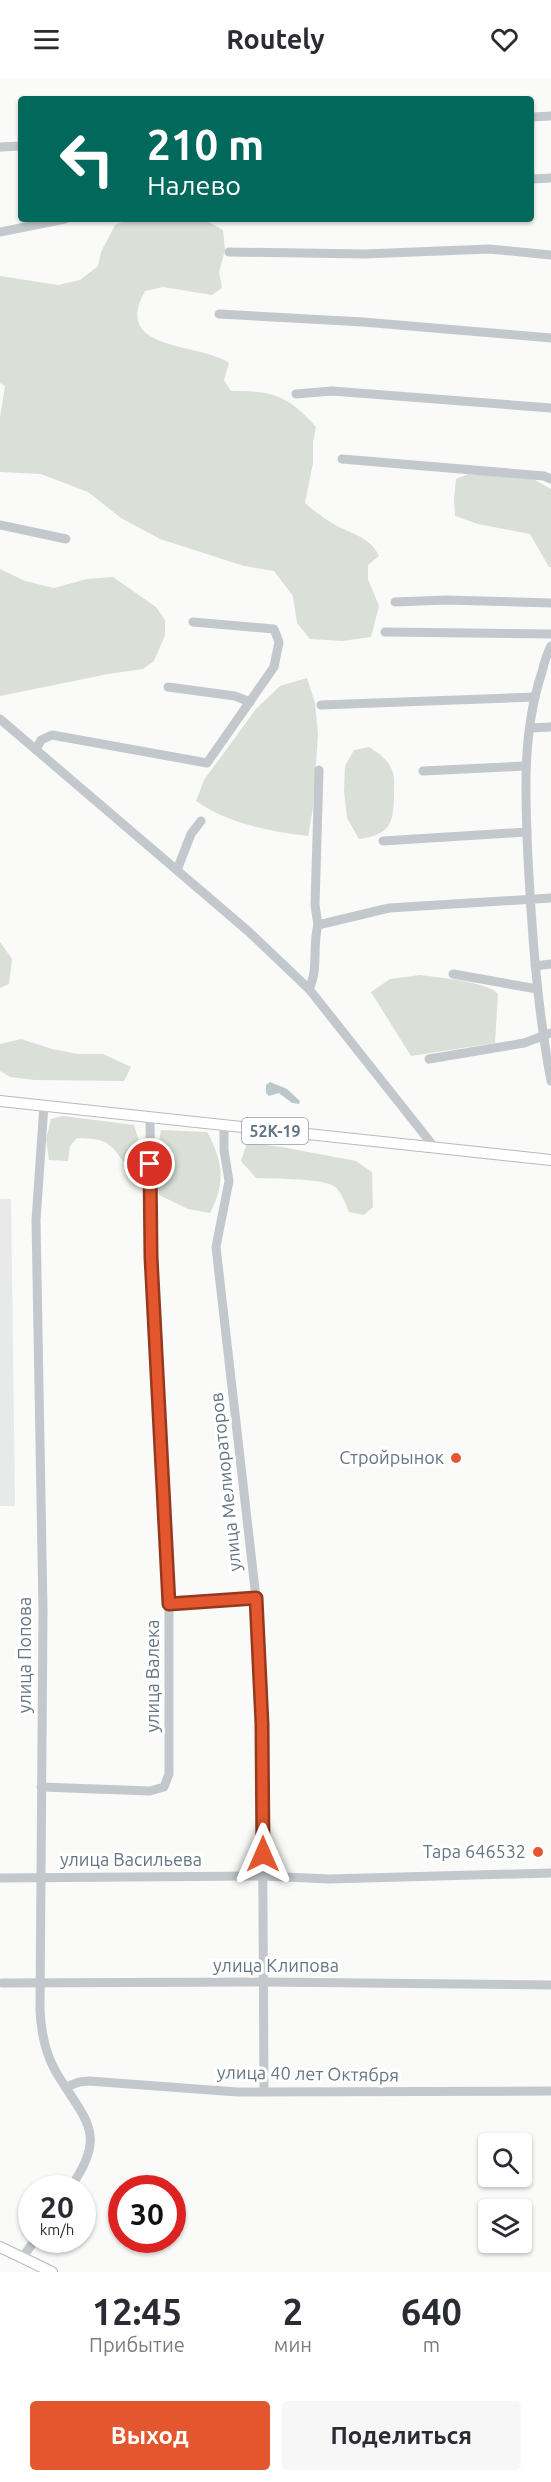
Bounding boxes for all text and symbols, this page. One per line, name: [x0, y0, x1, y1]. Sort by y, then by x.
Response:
icon: menu: [30, 23, 63, 56]
icon: heart: [488, 23, 521, 56]
text: Routely: [226, 24, 325, 54]
icon: left: [48, 120, 126, 198]
text: 210 m: [147, 121, 264, 168]
text: Налево: [147, 170, 241, 200]
road number: 52К-19: [242, 1118, 308, 1144]
pin: [124, 1138, 175, 1189]
icon: arrive: [133, 1147, 166, 1180]
street label: улица Мелиораторов: [206, 1392, 244, 1573]
place label: Стройрынок: [339, 1447, 444, 1467]
marker: Стройрынок: [449, 1451, 463, 1465]
street label: улица Попова: [14, 1597, 34, 1713]
street label: улица Валека: [142, 1619, 162, 1733]
position arrow: [231, 1822, 295, 1886]
place label: Тара 646532: [423, 1841, 526, 1861]
marker: Тара 646532: [531, 1845, 545, 1859]
street label: улица Васильева: [60, 1849, 202, 1869]
street label: улица Клипова: [213, 1955, 339, 1975]
street label: улица 40 лет Октября: [217, 2061, 399, 2085]
map controls: [478, 2133, 532, 2253]
button: search: [478, 2133, 532, 2187]
speed limit sign: 30: [108, 2175, 186, 2253]
text: 20: [40, 2190, 74, 2224]
button: layers: [478, 2199, 532, 2253]
text: km/h: [40, 2221, 74, 2238]
text: 12:45: [92, 2291, 182, 2332]
text: 2: [283, 2291, 303, 2332]
text: 640: [401, 2291, 462, 2332]
text: Прибытие: [89, 2333, 185, 2356]
text: мин: [274, 2333, 312, 2356]
text: m: [423, 2333, 440, 2356]
button: Выход: [30, 2401, 270, 2470]
button: Поделиться: [282, 2401, 521, 2470]

